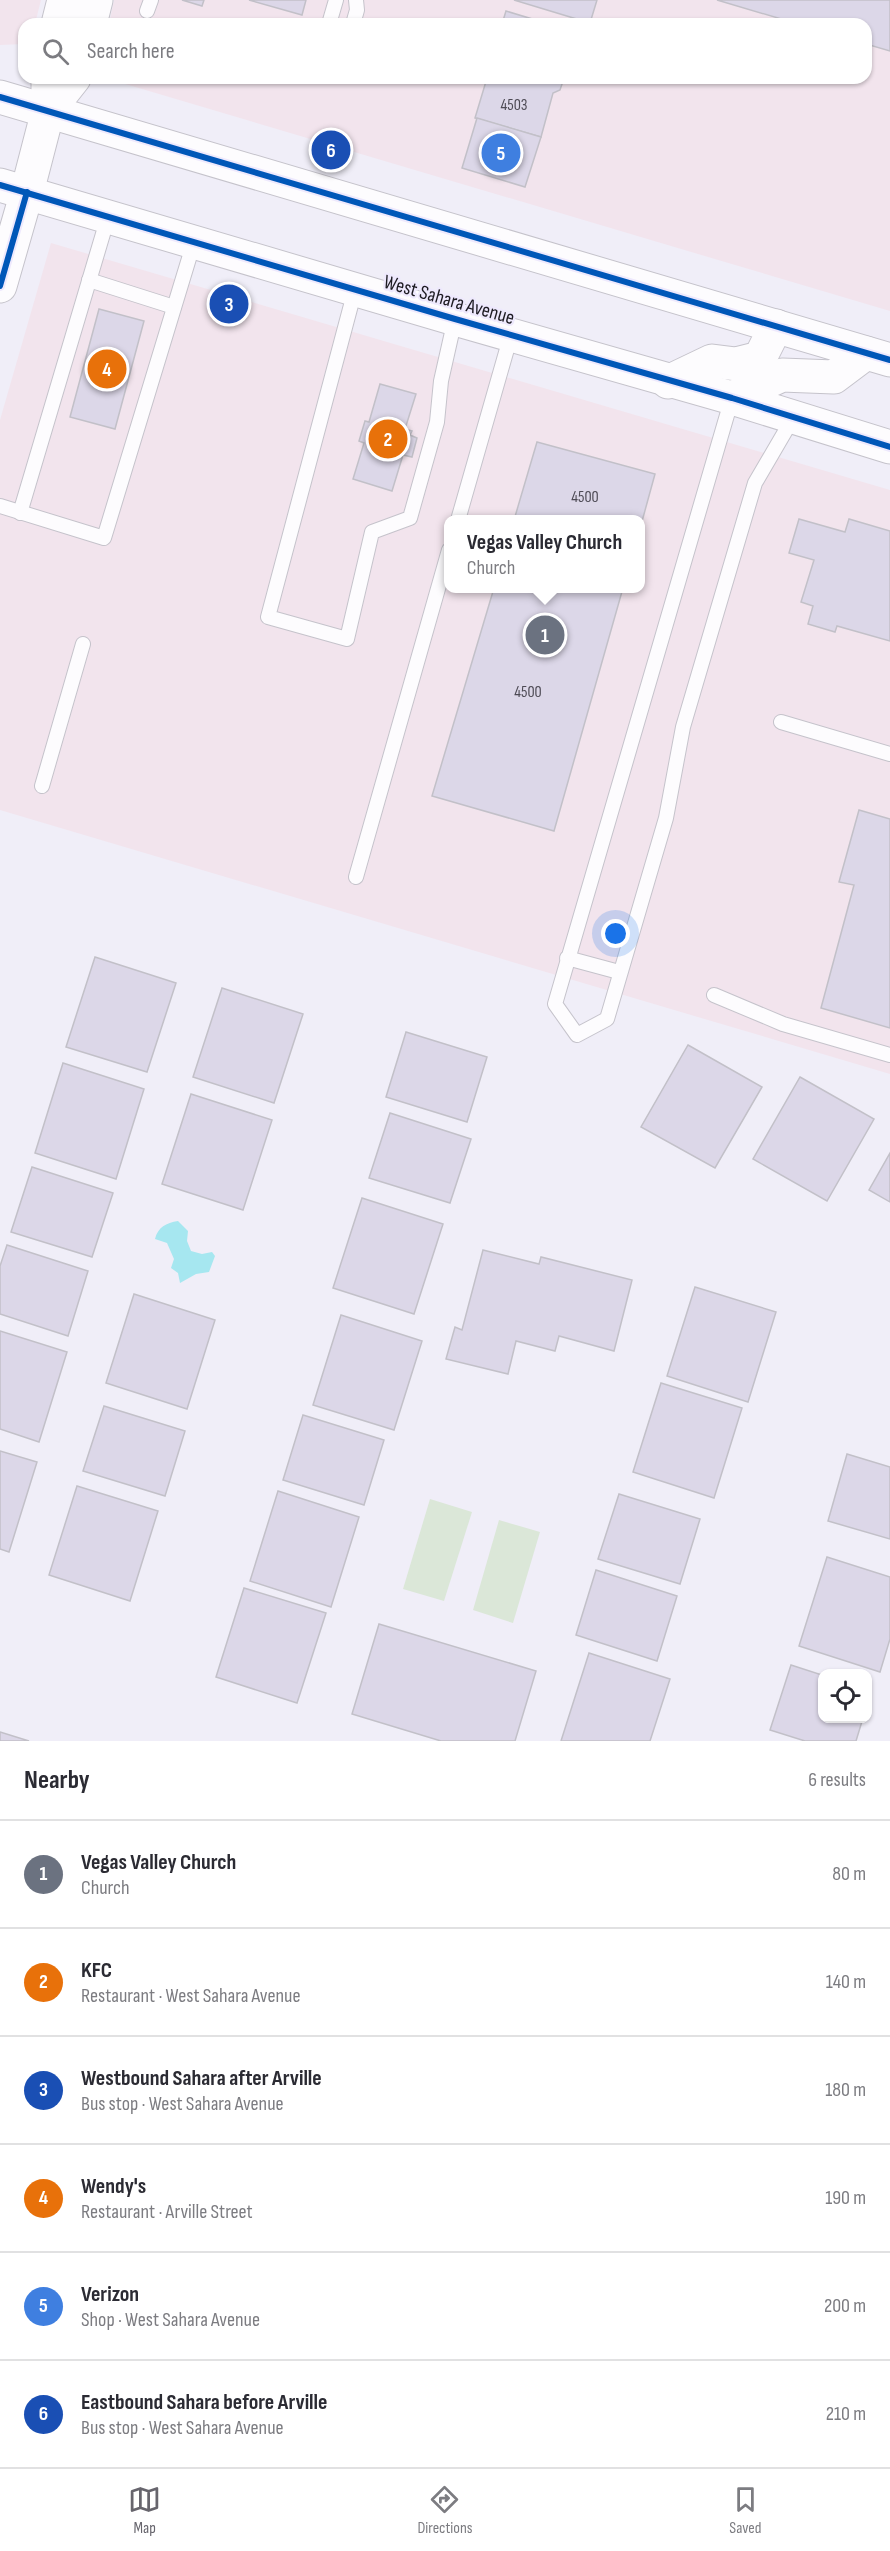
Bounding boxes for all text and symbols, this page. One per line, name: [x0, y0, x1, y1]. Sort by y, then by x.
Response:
search box: [18, 18, 872, 84]
icon: search: [39, 35, 72, 68]
text: Search here: [87, 38, 174, 65]
house number: 4503: [501, 96, 528, 115]
pin: 6: [312, 128, 350, 172]
pin: 5: [482, 130, 520, 176]
street label: West Sahara Avenue: [381, 270, 517, 330]
pin: 3: [210, 282, 248, 326]
pin: 4: [88, 346, 126, 392]
pin: 2: [368, 416, 408, 462]
house number: 4500: [571, 488, 599, 507]
popup: [444, 515, 645, 593]
text: Vegas Valley Church: [467, 529, 622, 556]
text: Church: [467, 556, 515, 580]
pin: 1: [526, 612, 564, 658]
house number: 4500: [514, 683, 542, 702]
your location: [601, 919, 630, 948]
map controls: [818, 1669, 872, 1723]
button: locate: [818, 1669, 872, 1723]
text: Nearby: [24, 1765, 90, 1796]
text: 6 results: [808, 1768, 866, 1792]
text: Vegas Valley Church: [81, 1849, 236, 1876]
text: 1: [40, 1862, 47, 1886]
text: 80 m: [832, 1862, 866, 1886]
text: Church: [81, 1876, 130, 1900]
text: KFC: [81, 1957, 112, 1984]
text: 2: [39, 1970, 48, 1994]
text: 140 m: [826, 1970, 866, 1994]
text: Restaurant · West Sahara Avenue: [81, 1984, 300, 2008]
text: Westbound Sahara after Arville: [81, 2065, 322, 2092]
text: 3: [39, 2078, 48, 2102]
text: 180 m: [825, 2078, 866, 2102]
text: Bus stop · West Sahara Avenue: [81, 2092, 284, 2116]
text: Wendy's: [81, 2173, 146, 2200]
text: 4: [39, 2186, 48, 2210]
text: 190 m: [825, 2186, 866, 2210]
text: Restaurant · Arville Street: [81, 2200, 253, 2224]
text: Verizon: [81, 2281, 139, 2308]
text: 5: [39, 2294, 48, 2318]
text: 200 m: [824, 2294, 866, 2318]
text: Shop · West Sahara Avenue: [81, 2308, 260, 2332]
text: Eastbound Sahara before Arville: [81, 2389, 327, 2416]
text: 6: [39, 2402, 48, 2426]
text: 210 m: [826, 2402, 866, 2426]
text: Bus stop · West Sahara Avenue: [81, 2416, 284, 2440]
tab: Map: [128, 2483, 161, 2538]
tab: Directions: [417, 2483, 473, 2538]
tab: Saved: [729, 2483, 762, 2538]

